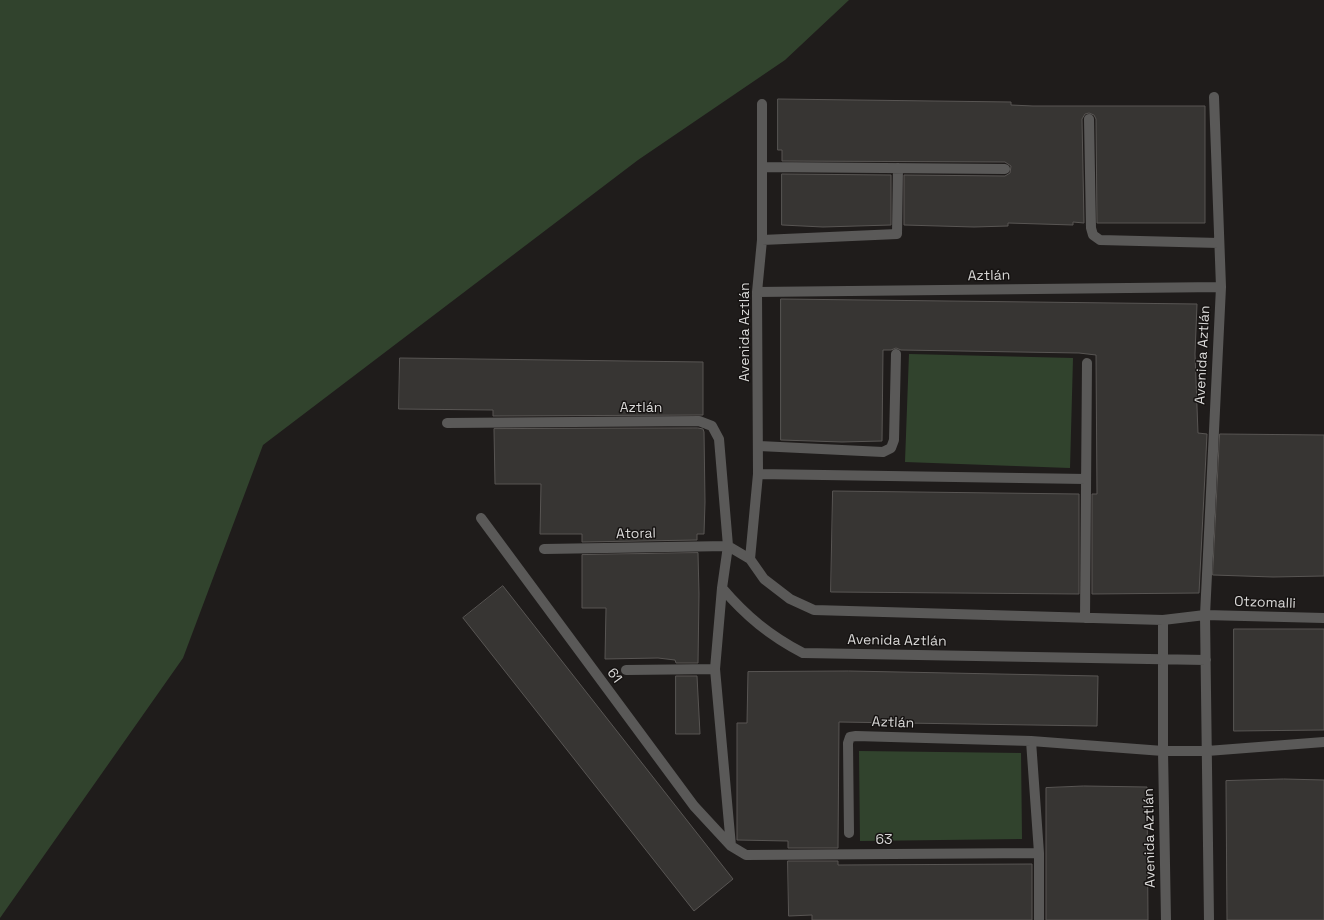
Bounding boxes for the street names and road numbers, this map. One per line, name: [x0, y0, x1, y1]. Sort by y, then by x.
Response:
street label: Aztlán: [968, 267, 1010, 285]
street label: Avenida Aztlán: [737, 282, 753, 382]
street label: Avenida Aztlán: [1192, 305, 1214, 405]
street label: Aztlán: [620, 400, 662, 416]
street label: Atoral: [616, 525, 656, 543]
street label: Otzomalli: [1234, 594, 1296, 612]
street label: Avenida Aztlán: [847, 632, 947, 650]
street label: 61: [603, 665, 625, 687]
street label: Aztlán: [871, 714, 915, 732]
street label: Avenida Aztlán: [1141, 788, 1159, 888]
street label: 63: [875, 832, 893, 848]

